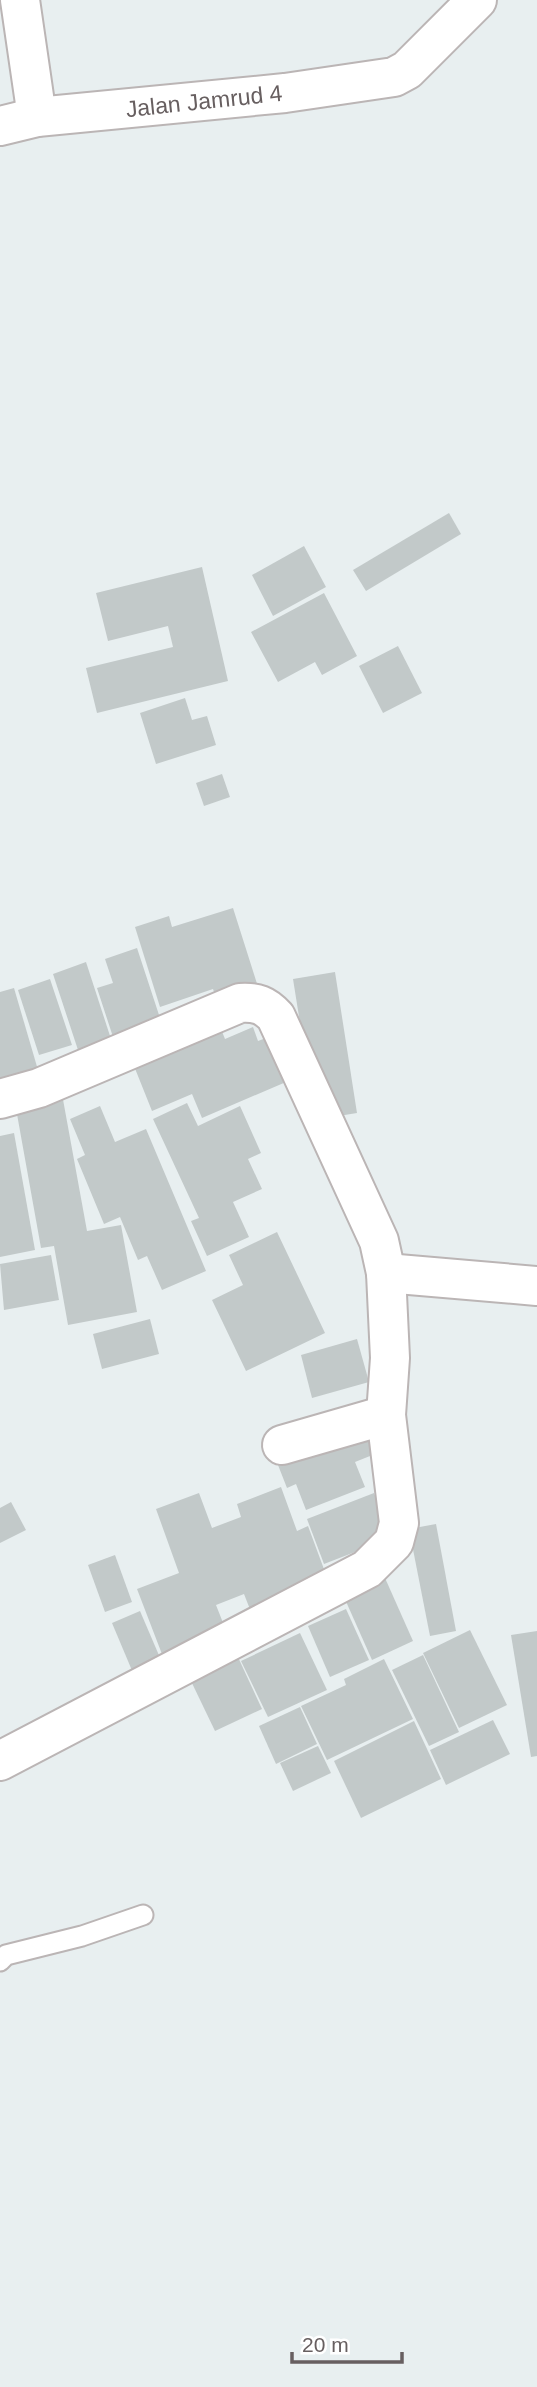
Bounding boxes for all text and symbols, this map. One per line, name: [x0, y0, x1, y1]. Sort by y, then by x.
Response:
street label: Jalan Jamrud 4: [124, 80, 284, 122]
scale bar: [292, 2320, 402, 2364]
text: 20 m: [302, 2333, 349, 2356]

